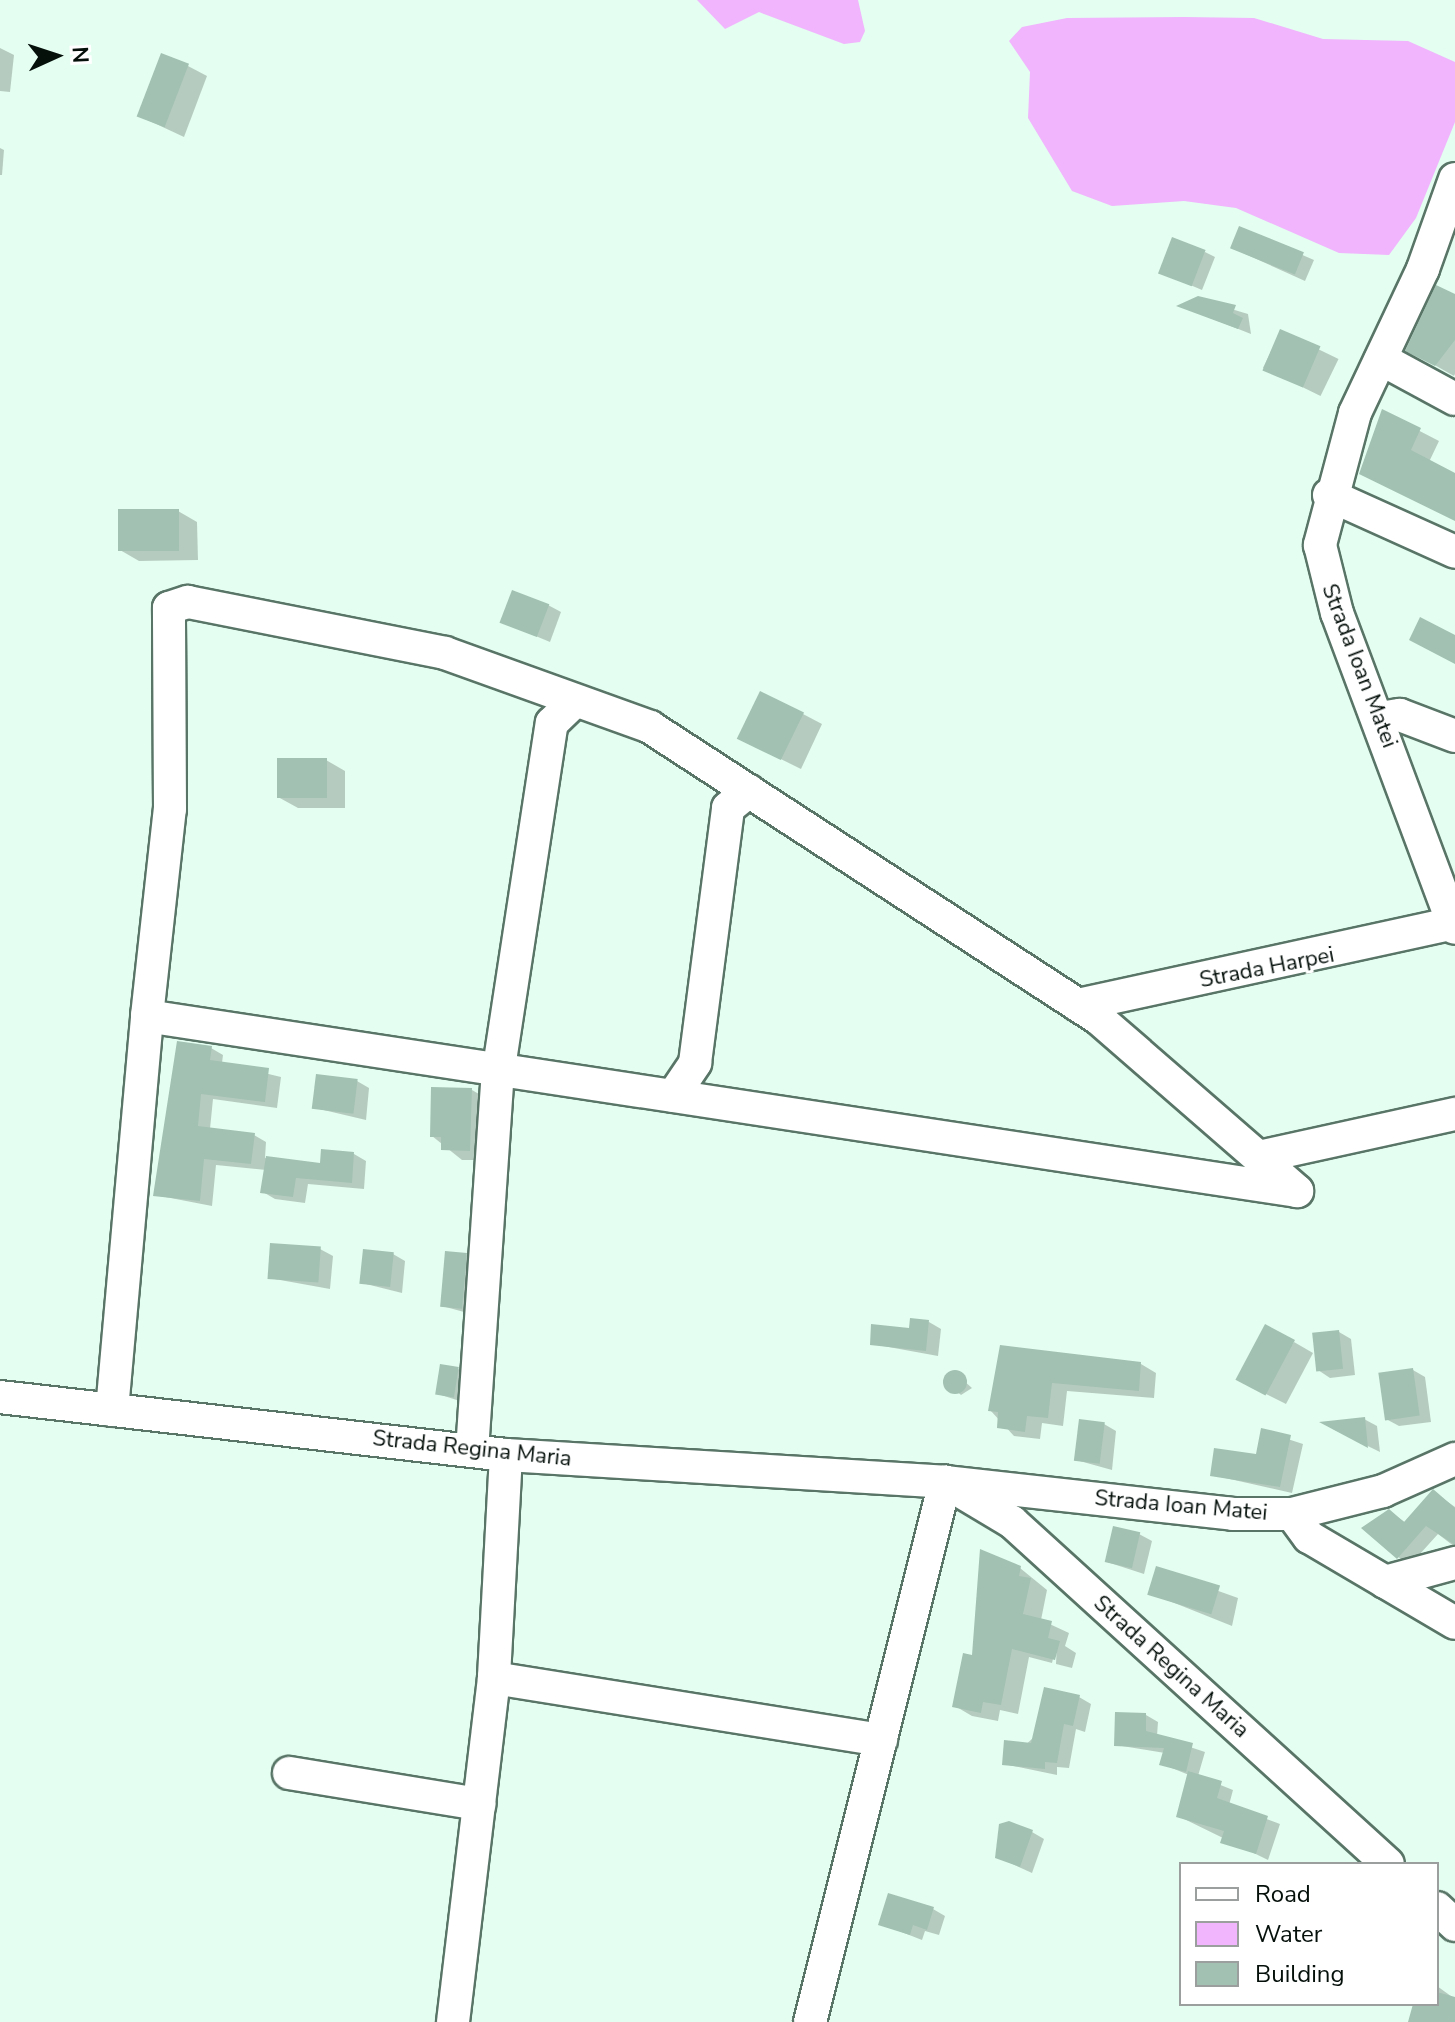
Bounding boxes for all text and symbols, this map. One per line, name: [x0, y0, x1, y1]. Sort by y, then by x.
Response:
north arrow: [16, 16, 96, 96]
text: N: [65, 46, 95, 64]
street label: Strada Ioan Matei: [1316, 580, 1402, 752]
street label: Strada Harpei: [1197, 942, 1337, 994]
street label: Strada Regina Maria: [371, 1425, 573, 1473]
street label: Strada Ioan Matei: [1094, 1485, 1268, 1527]
street label: Strada Regina Maria: [1088, 1590, 1254, 1744]
legend: [1179, 1862, 1439, 2006]
text: Road: [1255, 1878, 1311, 1910]
text: Water: [1255, 1918, 1322, 1950]
text: Building: [1255, 1958, 1345, 1990]

